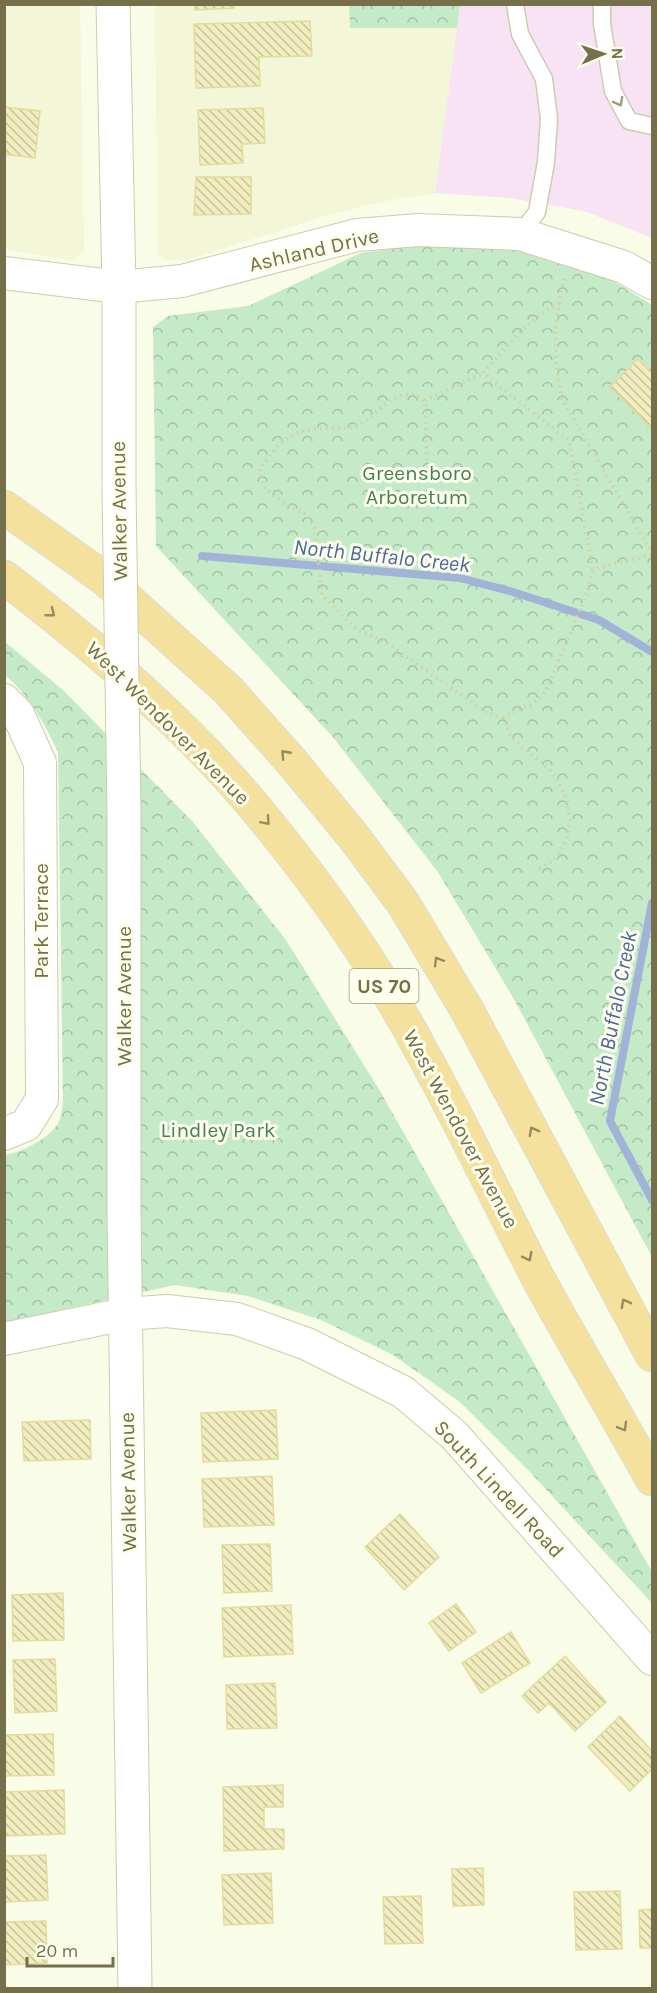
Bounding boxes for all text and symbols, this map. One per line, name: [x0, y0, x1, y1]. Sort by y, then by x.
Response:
north arrow: [573, 24, 633, 84]
text: N: [608, 47, 627, 60]
one-way arrow: [612, 96, 623, 107]
street label: Ashland Drive: [247, 223, 381, 277]
street label: Walker Avenue: [106, 441, 132, 581]
park label: Greensboro Arboretum: [362, 461, 472, 509]
water label: North Buffalo Creek: [292, 534, 472, 578]
one-way arrow: [44, 606, 55, 617]
street label: West Wendover Avenue: [81, 636, 255, 810]
one-way arrow: [281, 750, 292, 761]
one-way arrow: [259, 814, 270, 825]
street label: Park Terrace: [29, 863, 53, 979]
street label: Walker Avenue: [112, 926, 136, 1066]
water label: North Buffalo Creek: [583, 928, 643, 1108]
one-way arrow: [433, 957, 445, 967]
road number: US 70: [350, 969, 418, 1003]
street label: West Wendover Avenue: [398, 1026, 524, 1232]
park label: Lindley Park: [160, 1118, 276, 1142]
one-way arrow: [529, 1127, 540, 1138]
one-way arrow: [521, 1251, 532, 1262]
one-way arrow: [621, 1299, 632, 1309]
street label: Walker Avenue: [115, 1412, 141, 1552]
street label: South Lindell Road: [429, 1415, 569, 1563]
one-way arrow: [616, 1421, 628, 1432]
scale bar: [27, 1930, 112, 1968]
text: 20 m: [36, 1940, 78, 1962]

